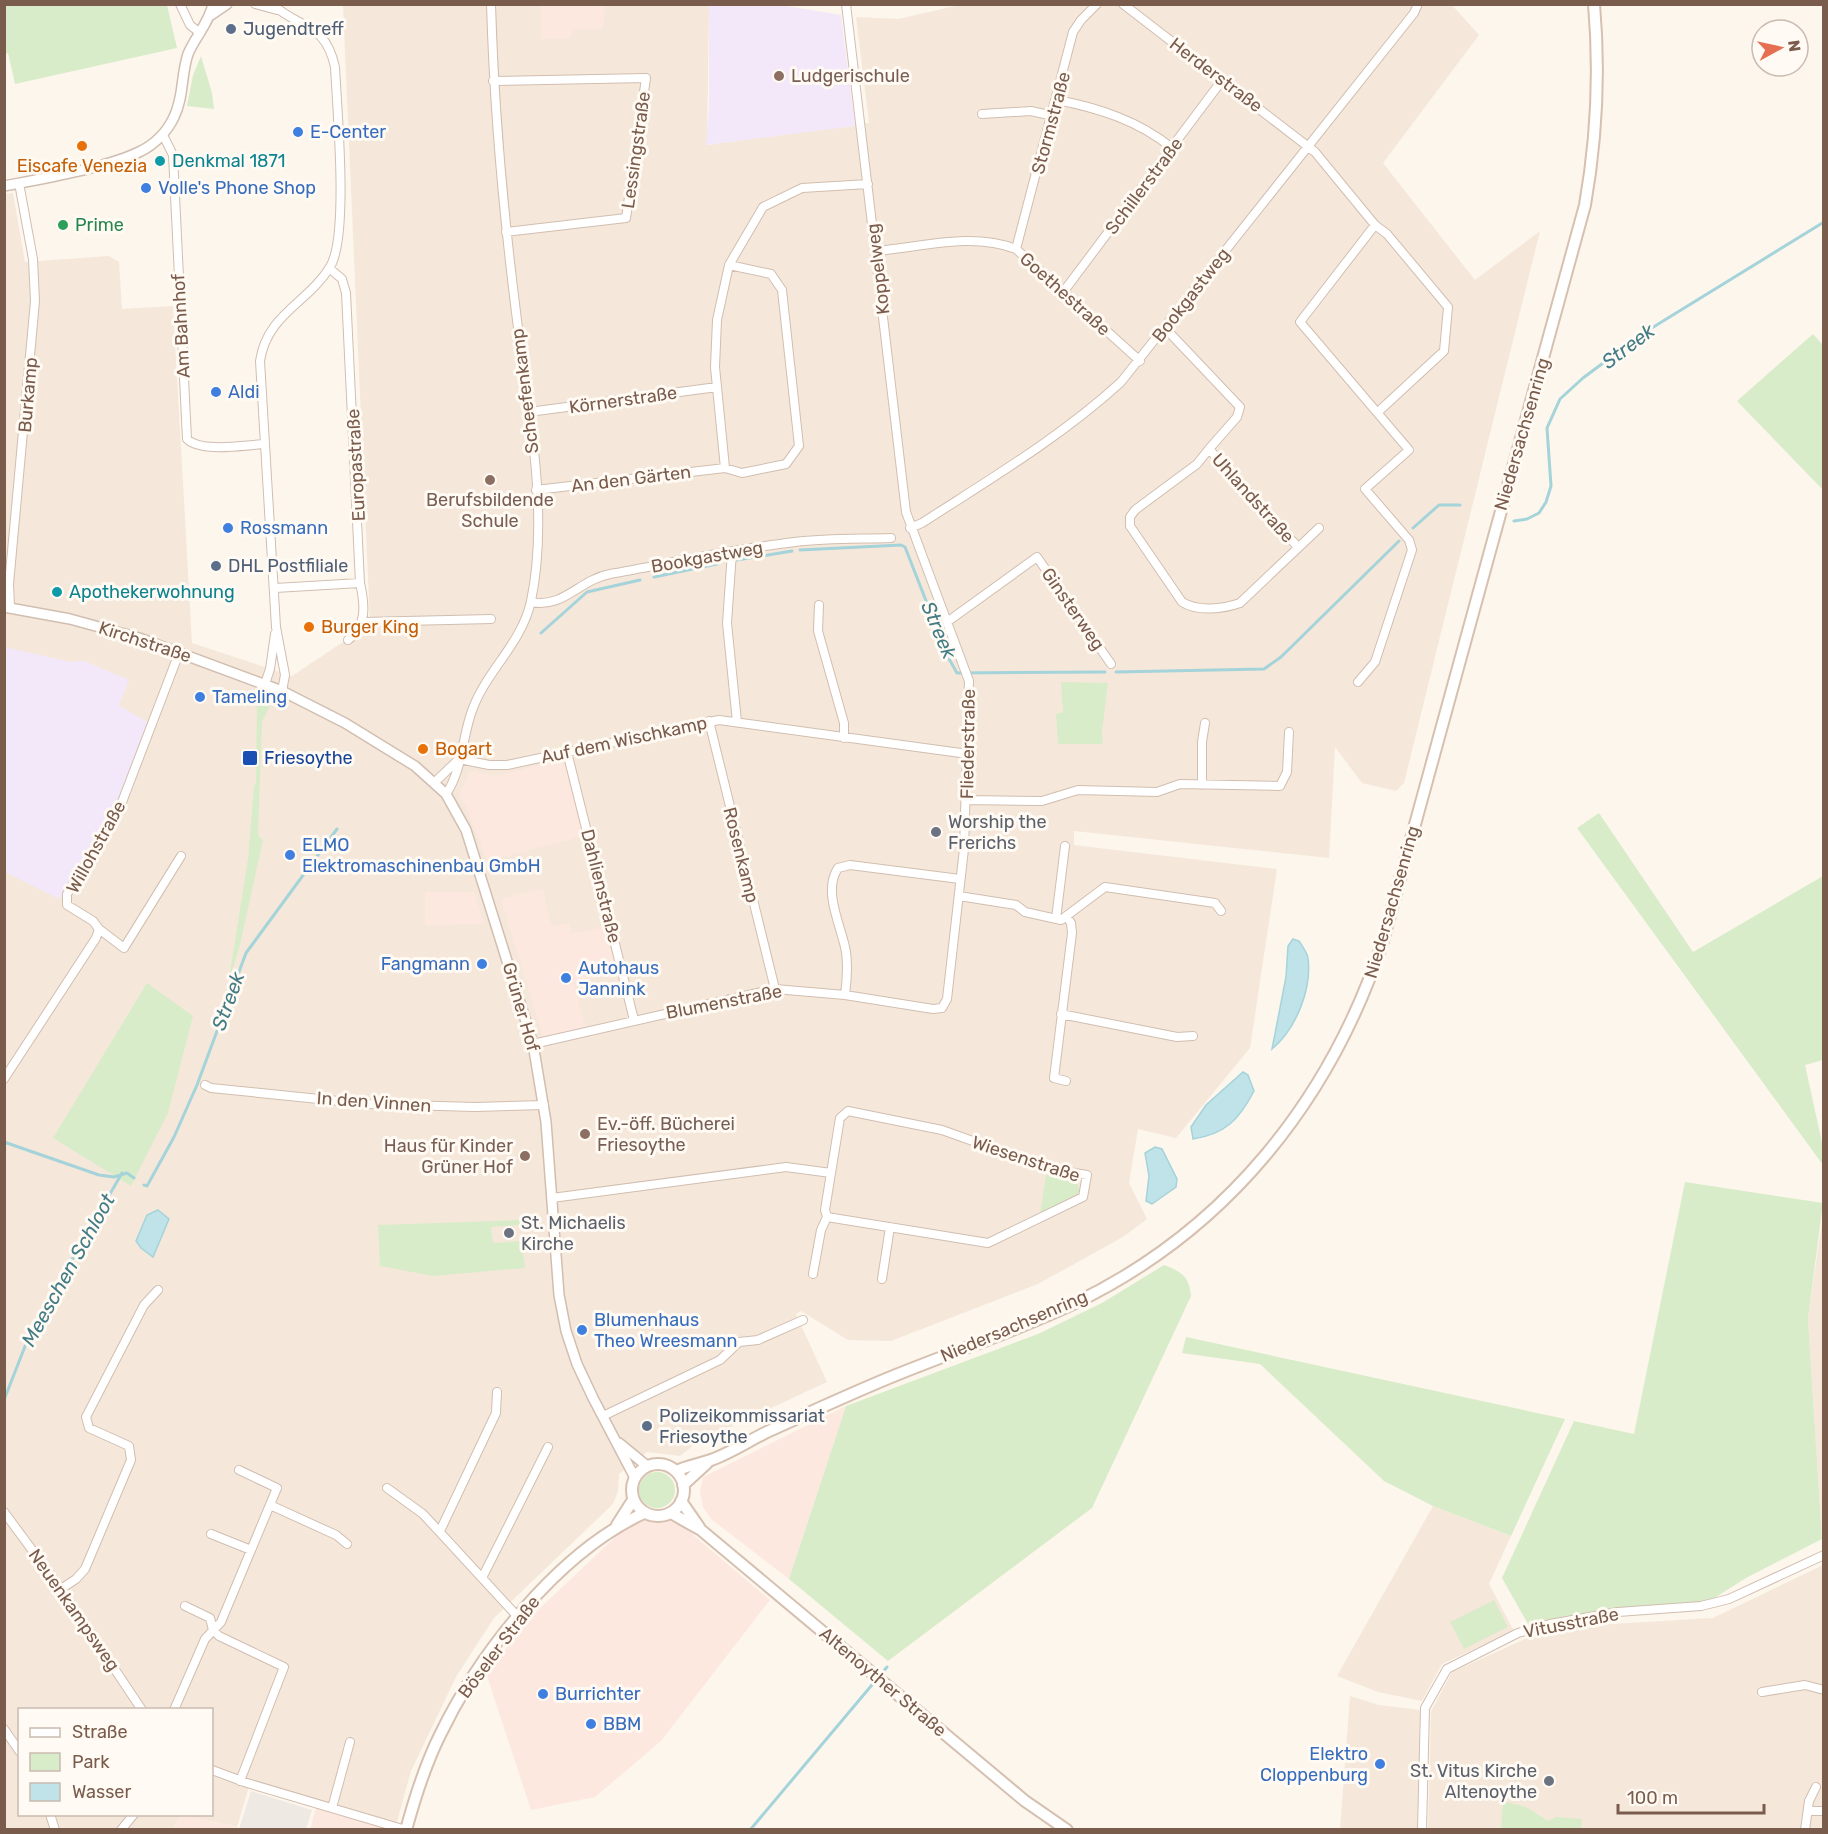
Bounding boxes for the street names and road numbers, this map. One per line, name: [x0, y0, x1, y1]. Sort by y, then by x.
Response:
street label: Herderstraße: [1165, 33, 1267, 117]
street label: Stormstraße: [1027, 69, 1075, 177]
street label: Lessingstraße: [617, 90, 655, 210]
street label: Schillerstraße: [1100, 133, 1188, 239]
street label: Koppelweg: [862, 222, 894, 316]
street label: Bookgastweg: [1147, 244, 1235, 346]
street label: Goethestraße: [1015, 248, 1115, 340]
street label: Am Bahnhof: [167, 273, 195, 379]
street label: Scheefenkamp: [506, 327, 544, 455]
street label: Niedersachsenring: [1490, 355, 1554, 513]
street label: Burkamp: [14, 356, 42, 434]
street label: Körnerstraße: [568, 382, 678, 418]
street label: Europastraße: [342, 408, 370, 522]
street label: Uhlandstraße: [1207, 449, 1299, 547]
street label: An den Gärten: [570, 461, 692, 497]
street label: Bookgastweg: [649, 536, 765, 578]
street label: Ginsterweg: [1037, 564, 1109, 654]
street label: Kirchstraße: [96, 617, 194, 667]
street label: Fliederstraße: [956, 689, 980, 799]
street label: Auf dem Wischkamp: [539, 712, 709, 768]
street label: Willohstraße: [62, 797, 130, 897]
street label: Rosenkamp: [718, 805, 764, 905]
street label: Niedersachsenring: [1360, 823, 1424, 981]
street label: Dahlienstraße: [576, 827, 626, 945]
street label: Grüner Hof: [498, 960, 544, 1054]
street label: Blumenstraße: [664, 980, 784, 1024]
street label: In den Vinnen: [316, 1087, 432, 1117]
street label: Wiesenstraße: [969, 1131, 1083, 1187]
street label: Niedersachsenring: [937, 1285, 1091, 1367]
street label: Neuenkampsweg: [24, 1545, 124, 1675]
street label: Böseler Straße: [453, 1591, 545, 1703]
street label: Vitusstraße: [1521, 1603, 1621, 1643]
street label: Altenoyther Straße: [815, 1623, 951, 1741]

